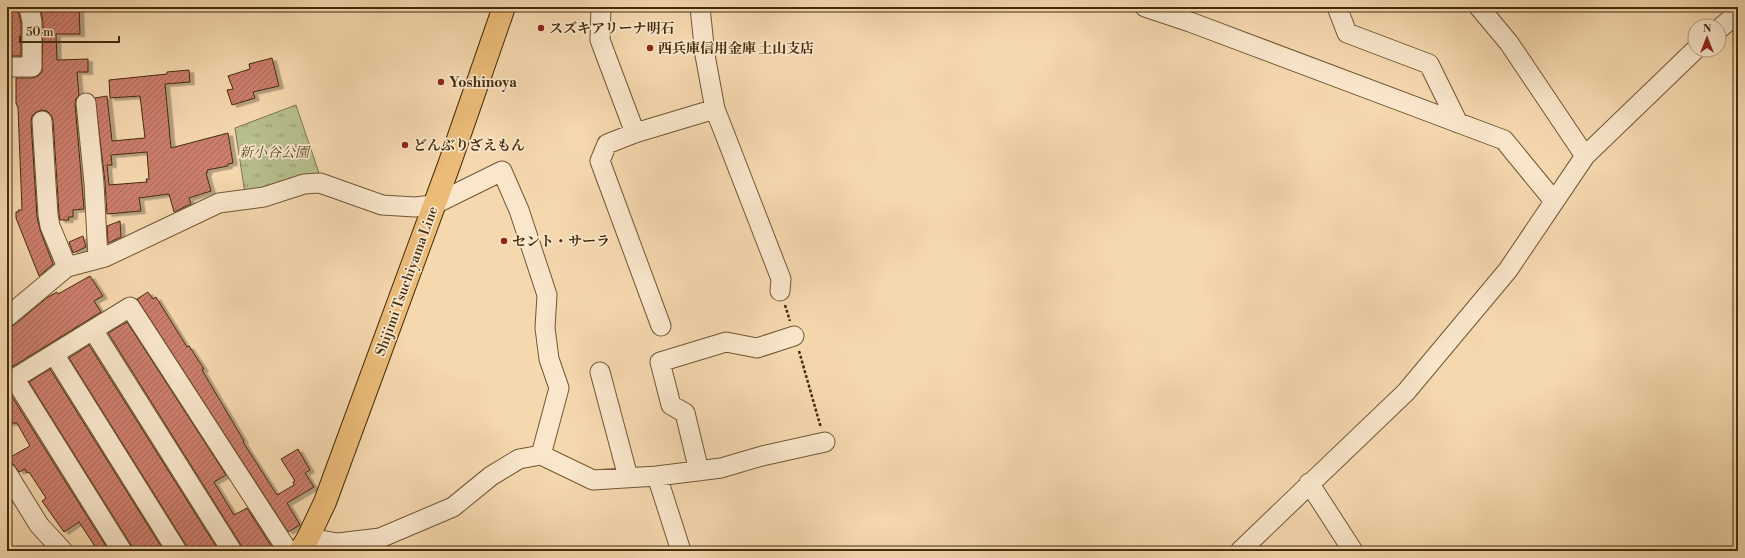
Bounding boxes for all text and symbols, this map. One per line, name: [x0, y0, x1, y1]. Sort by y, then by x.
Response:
scale bar: [20, 18, 119, 44]
north arrow: [1687, 18, 1727, 58]
place label: スズキアリーナ明石: [549, 20, 674, 38]
text: N: [1703, 22, 1712, 36]
marker: スズキアリーナ明石: [536, 23, 546, 33]
text: 50 m: [26, 25, 54, 40]
place label: 西兵庫信用金庫 土山支店: [658, 40, 814, 58]
marker: 西兵庫信用金庫 土山支店: [645, 43, 655, 53]
place label: Yoshinoya: [449, 74, 517, 92]
marker: Yoshinoya: [436, 77, 446, 87]
place label: どんぶりざえもん: [413, 137, 525, 155]
marker: どんぶりざえもん: [400, 140, 410, 150]
park label: 新小谷公園: [239, 144, 311, 162]
street label: Shijimi Tsuchiyama Line: [371, 204, 442, 359]
place label: セント・サーラ: [512, 233, 610, 251]
marker: セント・サーラ: [499, 236, 509, 246]

